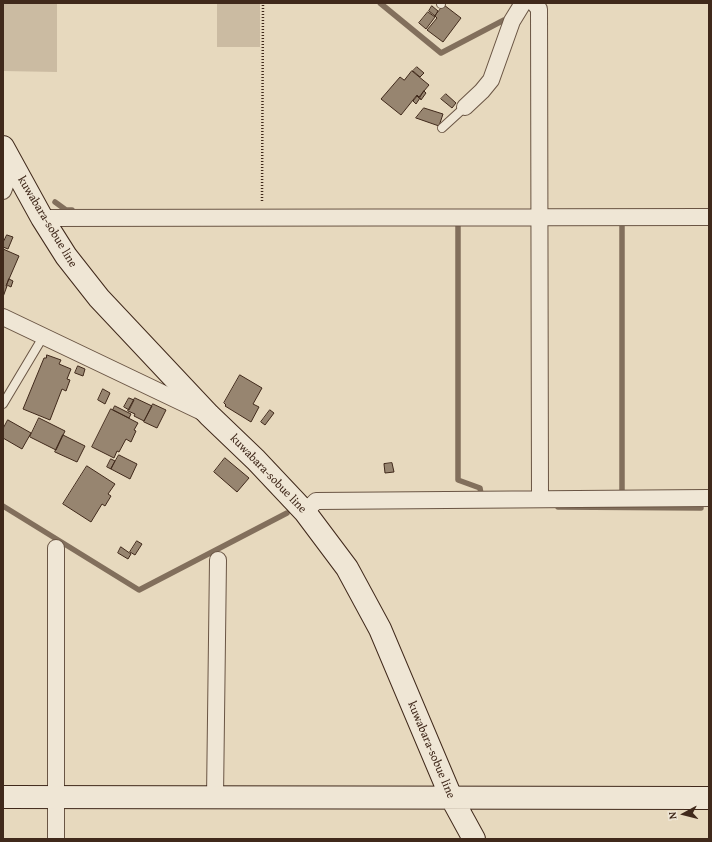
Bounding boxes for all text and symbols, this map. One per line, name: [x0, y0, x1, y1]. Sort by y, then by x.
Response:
street label: kuwabara-sobue line: [14, 174, 80, 270]
street label: kuwabara-sobue line: [227, 432, 309, 516]
street label: kuwabara-sobue line: [404, 699, 458, 801]
north arrow: [664, 794, 704, 834]
text: N: [664, 811, 680, 820]

